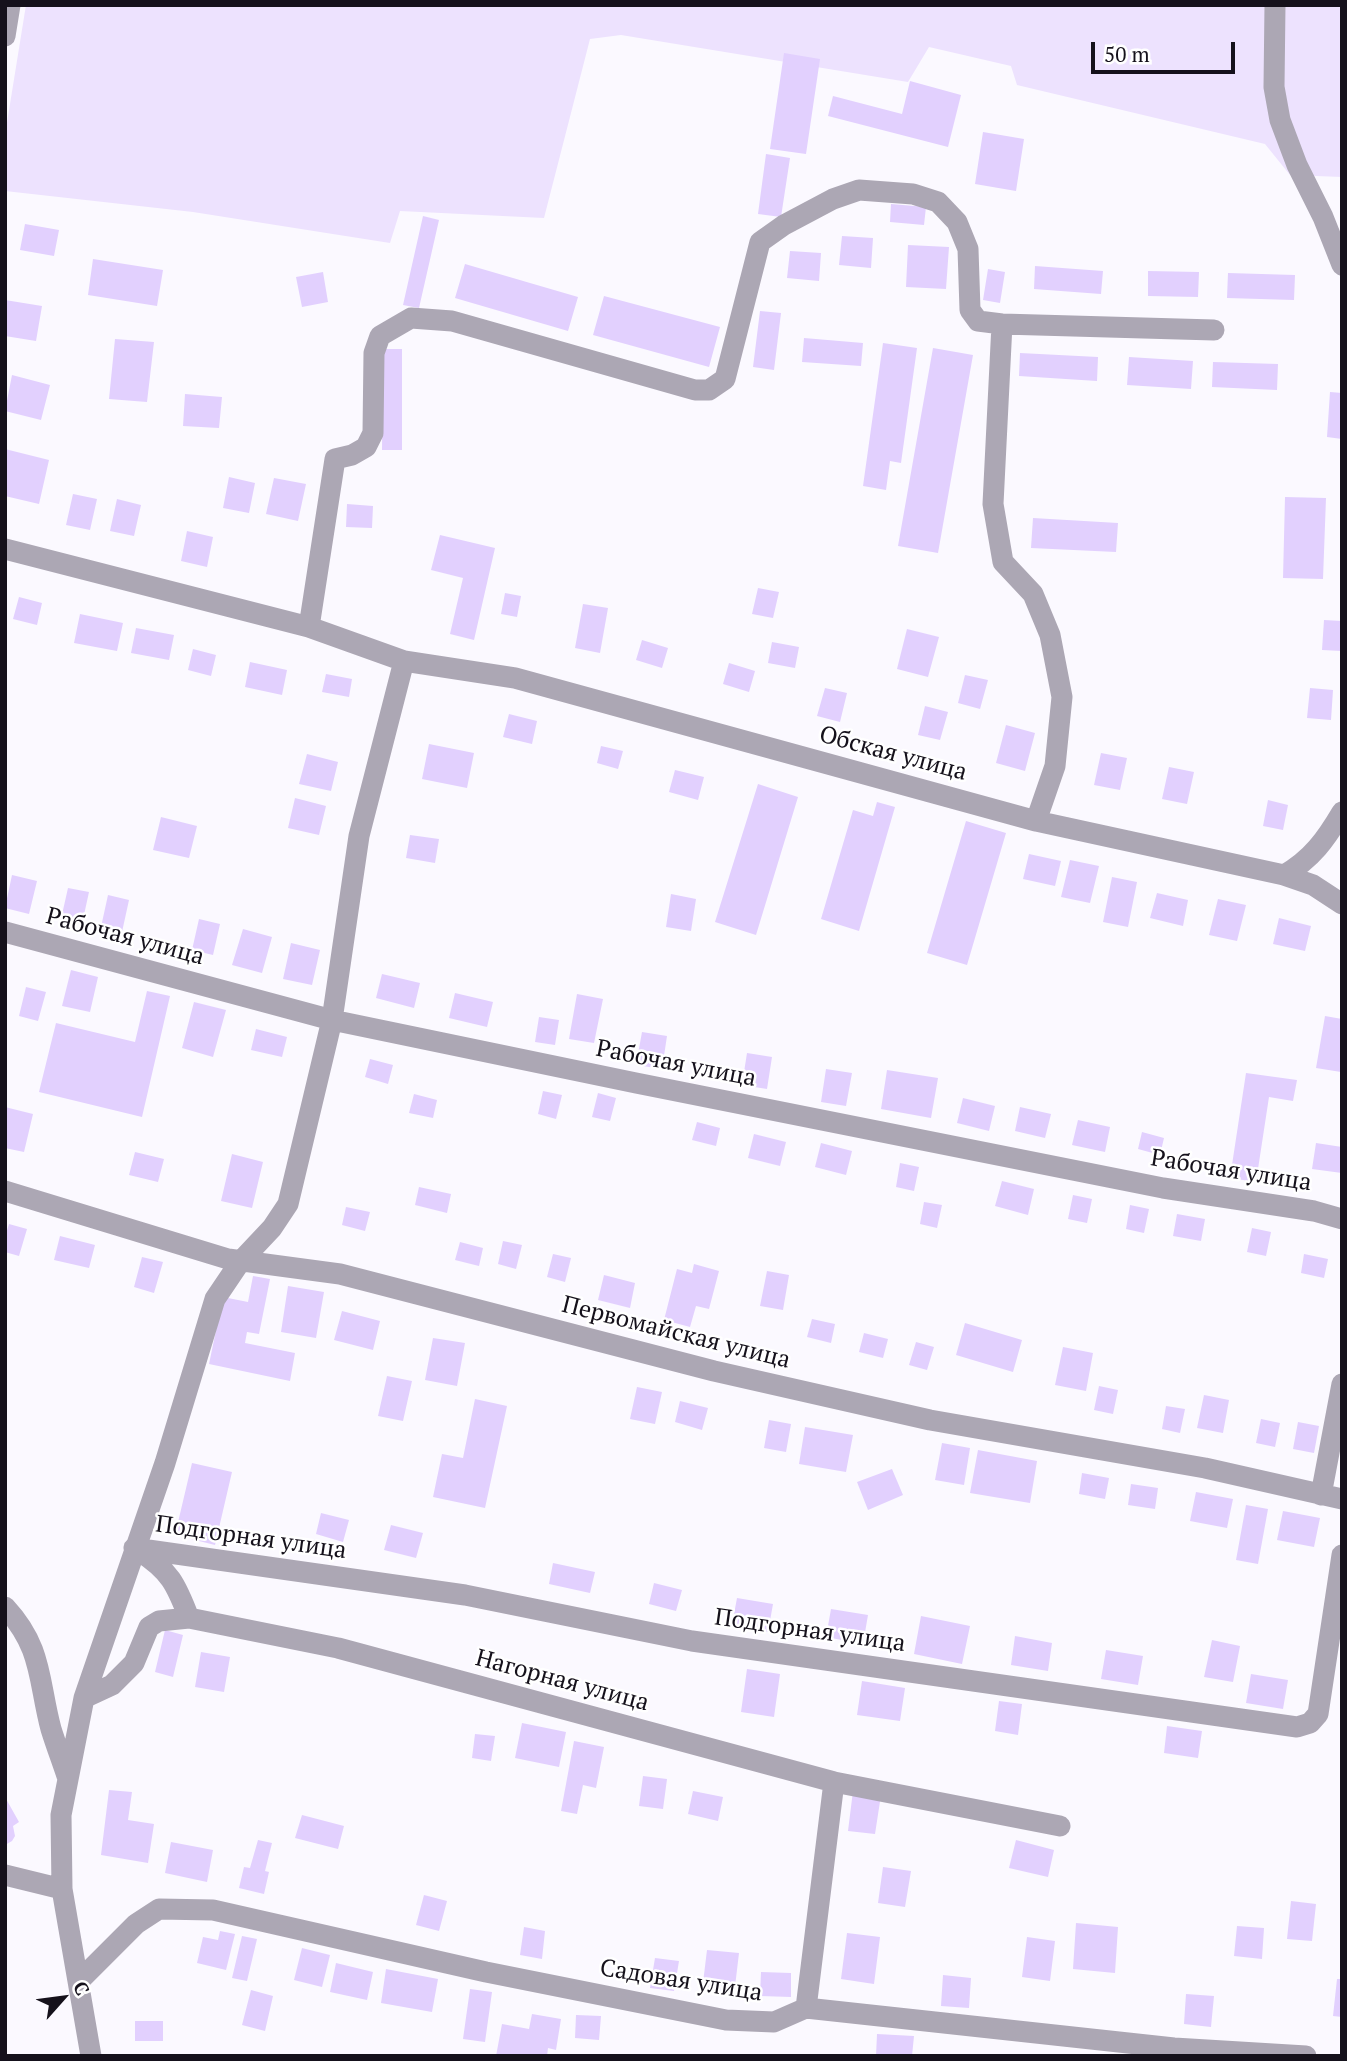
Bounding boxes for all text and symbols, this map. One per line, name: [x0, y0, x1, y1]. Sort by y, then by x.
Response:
scale bar: [1095, 28, 1238, 72]
text: 50 m: [1104, 40, 1150, 68]
street label: Обская улица: [816, 720, 970, 788]
street label: Рабочая улица: [43, 902, 207, 972]
street label: Рабочая улица: [594, 1034, 758, 1094]
street label: Рабочая улица: [1149, 1144, 1313, 1198]
street label: Первомайская улица: [559, 1291, 793, 1375]
street label: Подгорная улица: [154, 1510, 348, 1566]
street label: Подгорная улица: [713, 1603, 907, 1659]
street label: Нагорная улица: [472, 1644, 652, 1718]
street label: Садовая улица: [598, 1954, 764, 2008]
north arrow: [28, 1963, 98, 2033]
text: С: [68, 1977, 96, 1999]

